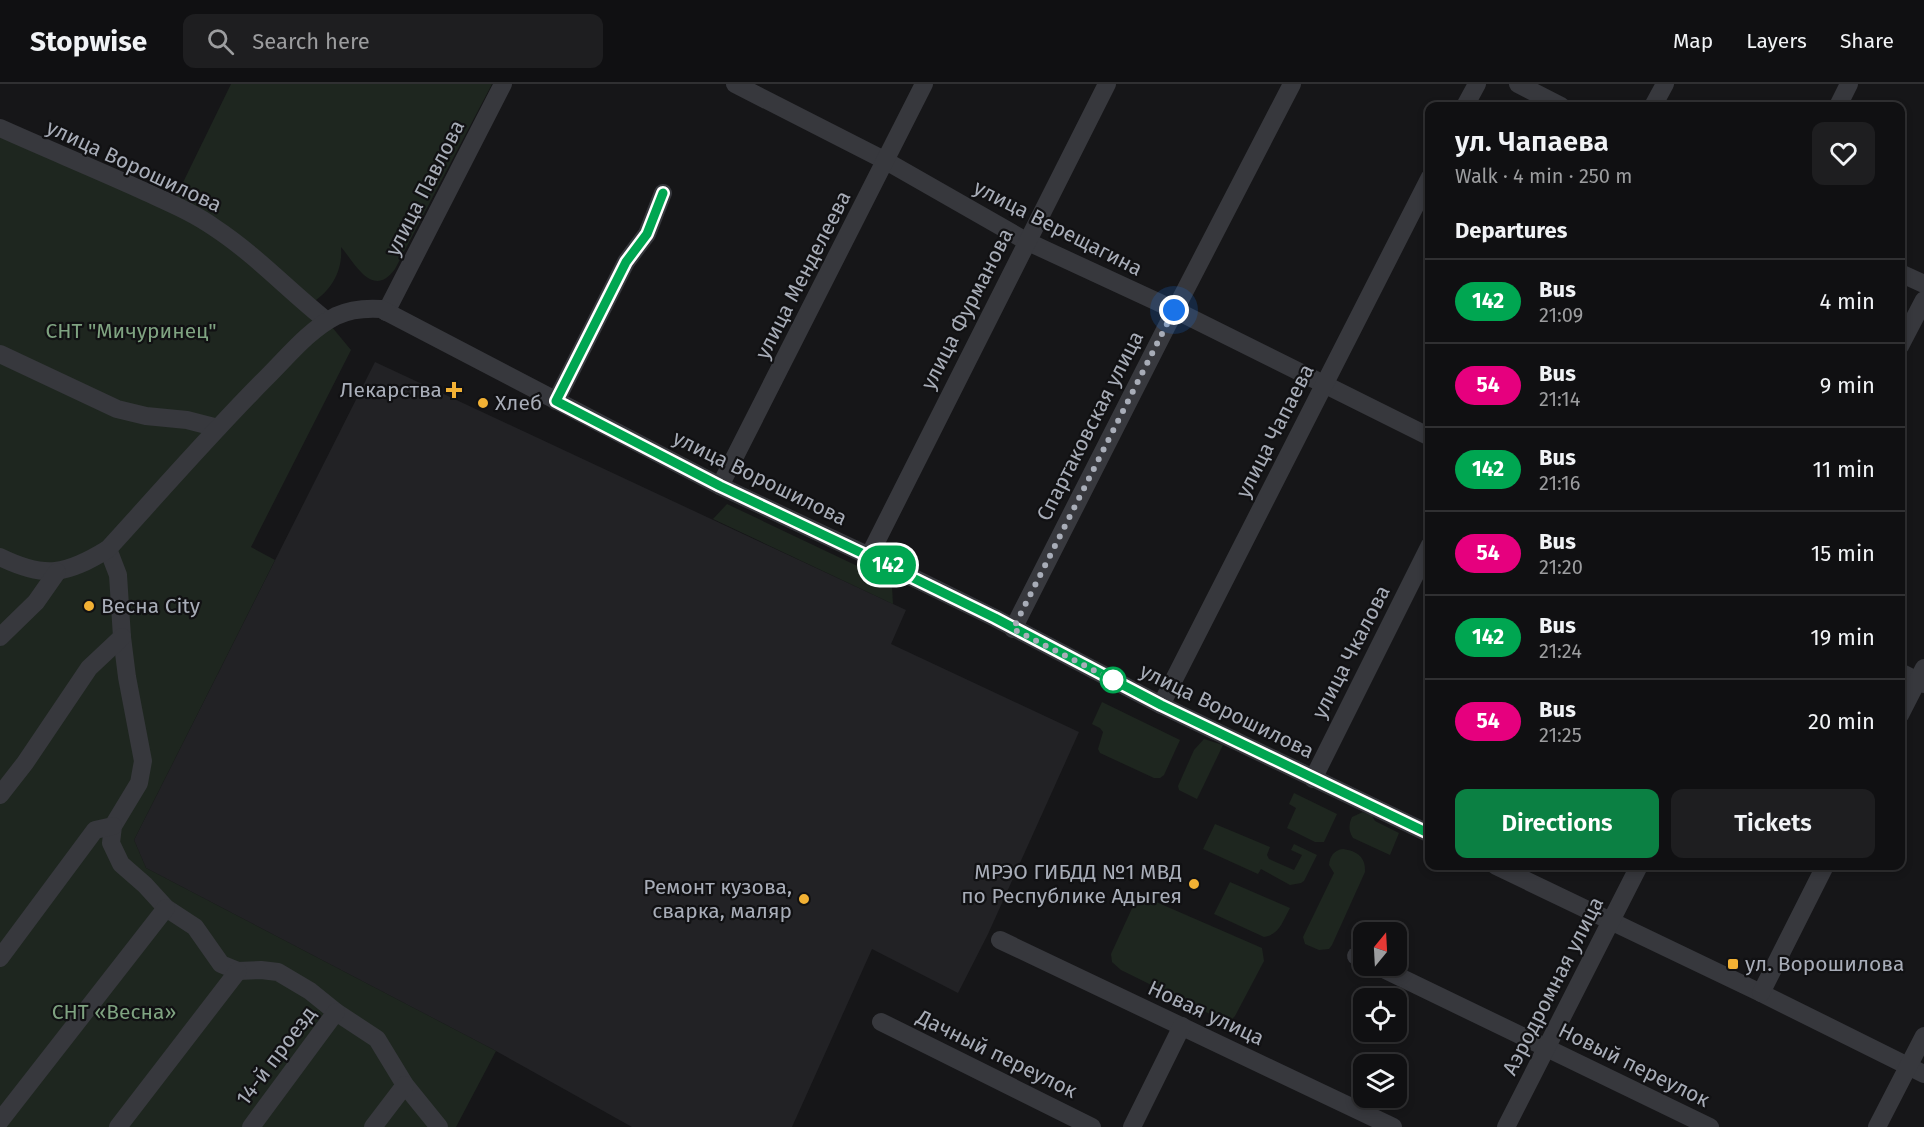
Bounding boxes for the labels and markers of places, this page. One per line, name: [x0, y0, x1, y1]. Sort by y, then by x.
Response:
place label: Лекарства: [340, 377, 442, 403]
marker: Лекарства: [447, 383, 461, 397]
place label: Хлеб: [495, 390, 542, 416]
marker: Хлеб: [476, 396, 490, 410]
place label: Весна City: [101, 593, 201, 619]
marker: Весна City: [82, 599, 96, 613]
unlabelled marker: [1100, 667, 1126, 693]
place label: МРЭО ГИБДД №1 МВД по Республике Адыгея: [961, 859, 1182, 909]
place label: Ремонт кузова, сварка, маляр: [643, 874, 792, 924]
marker: МРЭО ГИБДД №1 МВД по Республике Адыгея: [1187, 877, 1201, 891]
marker: Ремонт кузова, сварка, маляр: [797, 892, 811, 906]
place label: ул. Ворошилова: [1745, 951, 1904, 977]
marker: ул. Ворошилова: [1726, 957, 1740, 971]

